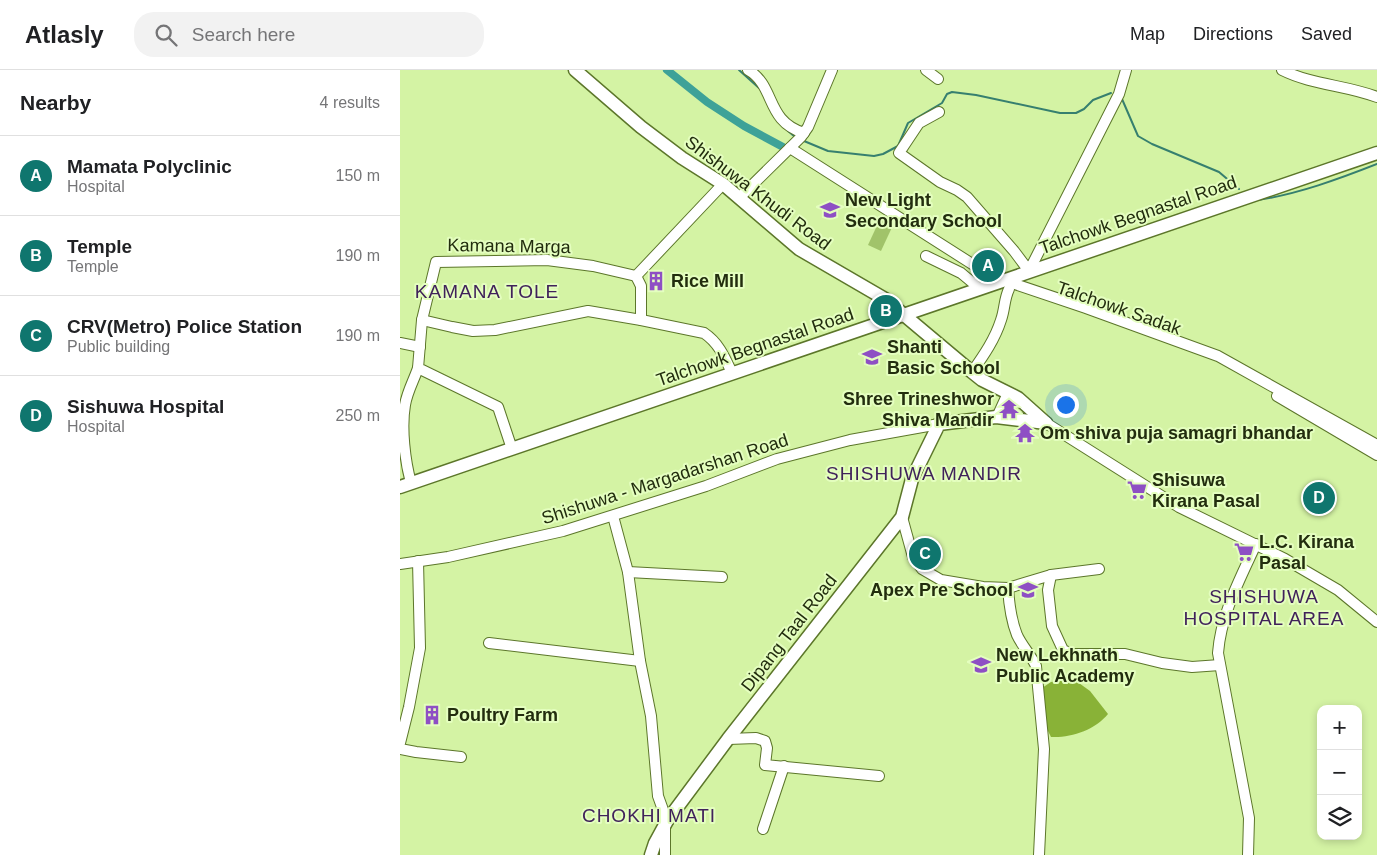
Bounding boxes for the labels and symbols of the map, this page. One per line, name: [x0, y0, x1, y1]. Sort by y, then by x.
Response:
street label: Shishuwa Khudi Road: [681, 132, 835, 254]
street label: Talchowk Begnastal Road: [1037, 172, 1239, 258]
place label: New Light Secondary School: [845, 190, 1002, 231]
school or university icon: New Light Secondary School: [819, 199, 841, 221]
street label: Kamana Marga: [447, 235, 572, 257]
pin: A: [972, 247, 1004, 285]
building icon: Rice Mill: [645, 270, 667, 292]
place label: Rice Mill: [671, 271, 744, 291]
street label: Talchowk Sadak: [1054, 277, 1185, 339]
district label: KAMANA TOLE: [415, 281, 559, 302]
pin: B: [870, 292, 902, 330]
street label: Talchowk Begnastal Road: [654, 304, 856, 390]
place label: Shanti Basic School: [887, 337, 1000, 378]
school or university icon: Shanti Basic School: [861, 346, 883, 368]
place label: Shree Trineshwor Shiva Mandir: [843, 389, 994, 430]
your location: [1053, 392, 1079, 418]
temple icon: Shree Trineshwor Shiva Mandir: [998, 398, 1020, 420]
temple icon: Om shiva puja samagri bhandar: [1014, 422, 1036, 444]
place label: Om shiva puja samagri bhandar: [1040, 423, 1313, 443]
street label: Shishuwa - Margadarshan Road: [539, 430, 791, 528]
district label: SHISHUWA MANDIR: [826, 463, 1022, 484]
place label: Shisuwa Kirana Pasal: [1152, 470, 1260, 511]
supermarket icon: Shisuwa Kirana Pasal: [1126, 479, 1148, 501]
pin: D: [1303, 479, 1335, 517]
place label: L.C. Kirana Pasal: [1259, 532, 1355, 573]
pin: C: [909, 535, 941, 573]
supermarket icon: L.C. Kirana Pasal: [1233, 541, 1255, 563]
street label: Dipang Taal Road: [737, 571, 841, 695]
school or university icon: Apex Pre School: [1017, 579, 1039, 601]
place label: Apex Pre School: [870, 580, 1013, 600]
district label: SHISHUWA HOSPITAL AREA: [1184, 586, 1344, 629]
place label: New Lekhnath Public Academy: [996, 645, 1134, 686]
school or university icon: New Lekhnath Public Academy: [970, 654, 992, 676]
building icon: Poultry Farm: [421, 704, 443, 726]
place label: Poultry Farm: [447, 705, 558, 725]
district label: CHOKHI MATI: [582, 805, 716, 826]

